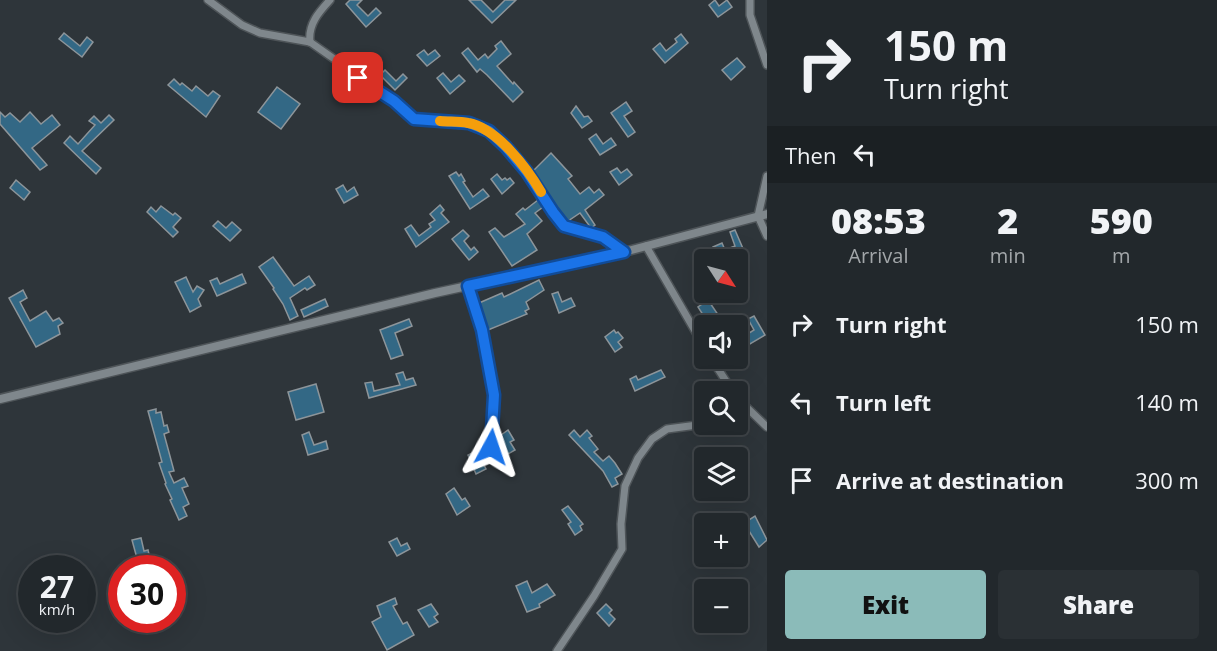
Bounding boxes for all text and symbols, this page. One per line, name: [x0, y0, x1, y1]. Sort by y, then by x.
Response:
text: 150 m: [884, 16, 1008, 73]
icon: right: [785, 24, 863, 102]
pin: [332, 52, 383, 103]
icon: arrive: [341, 61, 374, 94]
text: Turn right: [884, 70, 1009, 107]
icon: left: [848, 138, 881, 171]
text: Then: [785, 140, 836, 170]
text: 08:53: [831, 196, 926, 245]
text: 2: [997, 196, 1018, 245]
text: 590: [1090, 196, 1153, 245]
text: Arrival: [848, 242, 909, 269]
text: min: [990, 242, 1026, 269]
text: m: [1112, 242, 1131, 269]
north arrow: [694, 249, 748, 303]
map controls: [694, 249, 748, 633]
icon: right: [785, 308, 818, 341]
text: Turn right: [836, 309, 947, 339]
text: 150 m: [1135, 309, 1199, 339]
button: sound: [694, 315, 748, 369]
button: search: [694, 381, 748, 435]
icon: left: [785, 386, 818, 419]
text: Turn left: [836, 387, 931, 417]
text: 140 m: [1135, 387, 1199, 417]
position arrow: [459, 415, 523, 479]
button: layers: [694, 447, 748, 501]
icon: arrive: [785, 464, 818, 497]
text: Arrive at destination: [836, 465, 1064, 495]
text: 300 m: [1135, 465, 1199, 495]
button: +: [694, 513, 748, 567]
speed limit sign: 30: [108, 555, 186, 633]
text: 27: [40, 566, 74, 607]
button: Exit: [785, 570, 986, 639]
button: Share: [998, 570, 1199, 639]
button: −: [694, 579, 748, 633]
text: km/h: [39, 599, 75, 619]

